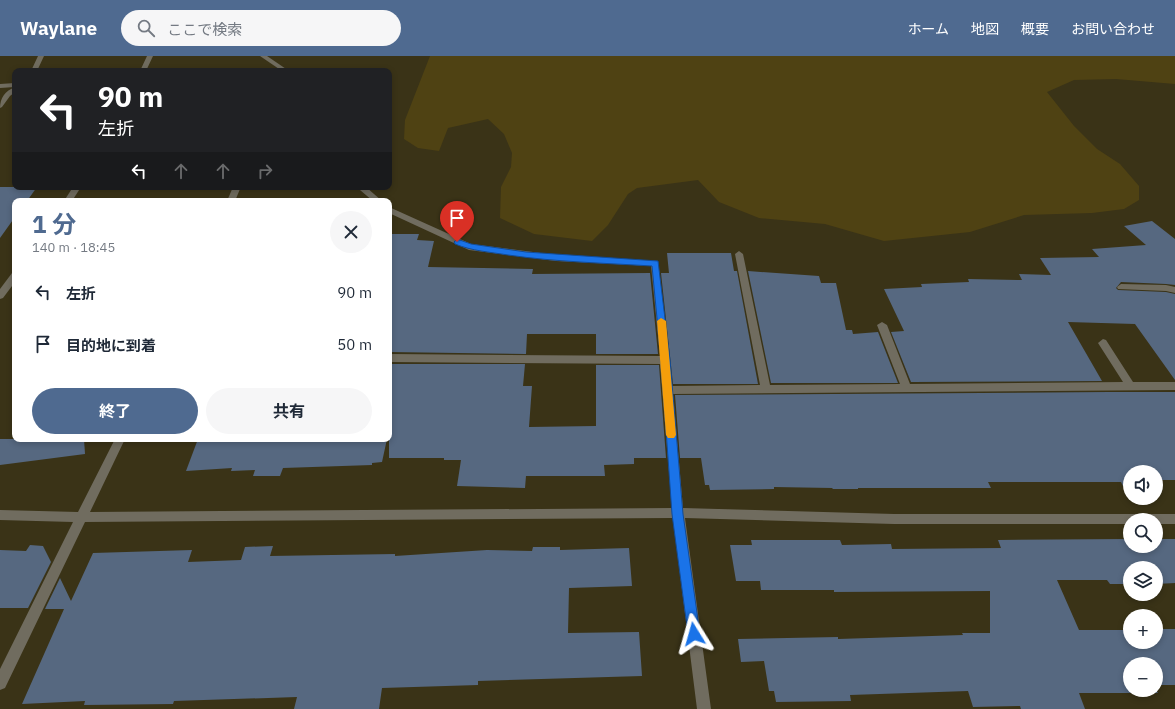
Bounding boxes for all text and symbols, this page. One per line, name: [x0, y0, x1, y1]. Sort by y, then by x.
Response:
search box: [121, 10, 401, 46]
text: Waylane: [20, 16, 97, 40]
icon: search: [135, 17, 157, 39]
text: ここで検索: [167, 20, 242, 39]
text: ホーム: [907, 20, 949, 38]
text: 地図: [971, 20, 999, 38]
text: 概要: [1021, 20, 1049, 38]
text: お問い合わせ: [1071, 20, 1155, 38]
text: 90 m: [98, 78, 163, 115]
icon: left: [32, 84, 84, 136]
text: 左折: [98, 117, 134, 140]
icon: left: [128, 160, 150, 182]
icon: ahead: [170, 160, 192, 182]
icon: ahead: [212, 160, 234, 182]
icon: right: [254, 160, 276, 182]
pin: [440, 201, 474, 242]
icon: arrive: [446, 207, 468, 229]
text: 1 分: [32, 208, 76, 240]
button: close: [330, 211, 372, 253]
text: 140 m · 18:45: [32, 239, 115, 256]
icon: left: [32, 281, 54, 303]
text: 90 m: [337, 283, 372, 302]
text: 左折: [66, 284, 96, 303]
icon: arrive: [32, 333, 54, 355]
text: 50 m: [337, 335, 372, 354]
text: 目的地に到着: [66, 336, 156, 355]
button: 終了: [32, 388, 198, 434]
button: 共有: [206, 388, 372, 434]
map controls: [1123, 465, 1163, 697]
button: sound: [1123, 465, 1163, 505]
button: search: [1123, 513, 1163, 553]
button: layers: [1123, 561, 1163, 601]
button: +: [1123, 609, 1163, 649]
position arrow: [673, 613, 715, 655]
button: −: [1123, 657, 1163, 697]

